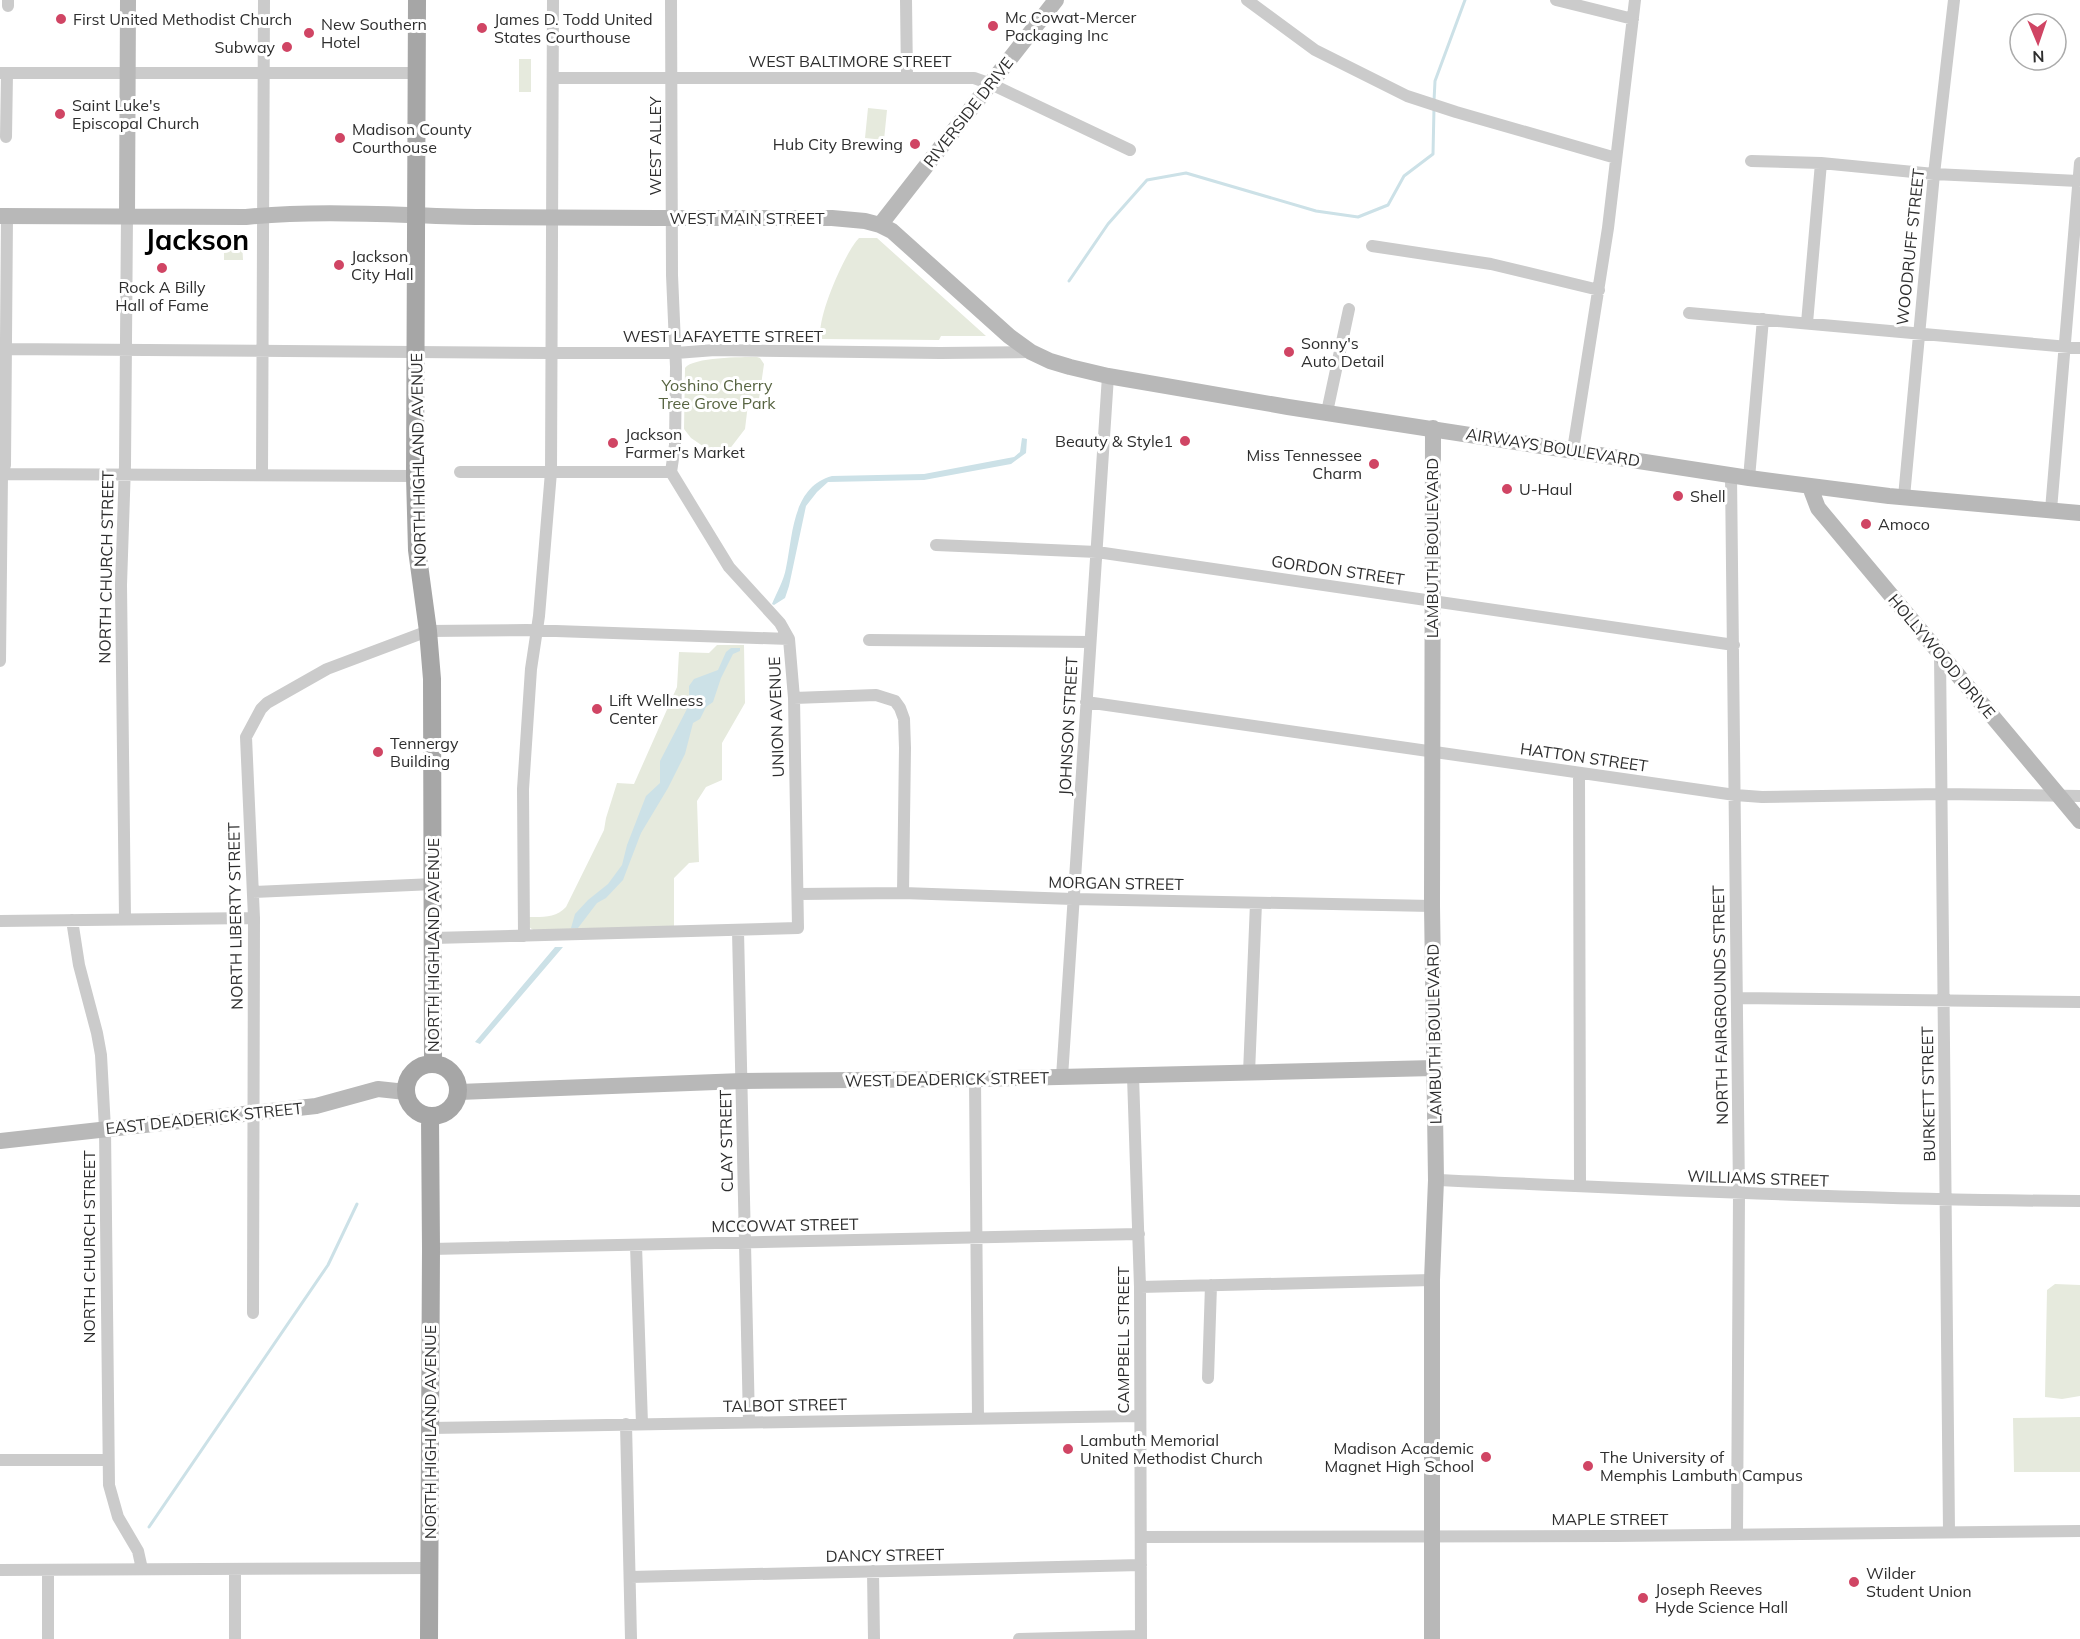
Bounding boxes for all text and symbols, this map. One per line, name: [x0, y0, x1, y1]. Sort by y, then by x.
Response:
place label: Mc Cowat-Mercer Packaging Inc: [1005, 7, 1136, 45]
place label: First United Methodist Church: [73, 9, 292, 29]
place label: James D. Todd United States Courthouse: [494, 9, 653, 47]
marker: First United Methodist Church: [54, 12, 68, 26]
north arrow: [2008, 12, 2068, 72]
place label: New Southern Hotel: [321, 14, 427, 52]
marker: Mc Cowat-Mercer Packaging Inc: [986, 19, 1000, 33]
marker: James D. Todd United States Courthouse: [475, 21, 489, 35]
marker: New Southern Hotel: [302, 26, 316, 40]
place label: Subway: [215, 37, 275, 57]
marker: Subway: [280, 40, 294, 54]
text: N: [2032, 47, 2045, 67]
street label: WEST BALTIMORE STREET: [748, 51, 952, 71]
street label: RIVERSIDE DRIVE: [919, 53, 1017, 171]
place label: Saint Luke's Episcopal Church: [72, 95, 199, 133]
street label: WEST ALLEY: [645, 96, 665, 195]
marker: Saint Luke's Episcopal Church: [53, 107, 67, 121]
place label: Madison County Courthouse: [352, 119, 472, 157]
marker: Madison County Courthouse: [333, 131, 347, 145]
place label: Hub City Brewing: [773, 134, 903, 154]
marker: Hub City Brewing: [908, 137, 922, 151]
street label: WOODRUFF STREET: [1892, 167, 1928, 327]
street label: WEST MAIN STREET: [669, 208, 825, 228]
district label: Jackson: [145, 222, 249, 257]
place label: Jackson City Hall: [351, 246, 414, 284]
marker: Jackson City Hall: [332, 258, 346, 272]
marker: Rock A Billy Hall of Fame: [155, 261, 169, 275]
place label: Rock A Billy Hall of Fame: [115, 277, 209, 315]
street label: WEST LAFAYETTE STREET: [623, 326, 824, 346]
place label: Sonny's Auto Detail: [1301, 333, 1384, 371]
marker: Sonny's Auto Detail: [1282, 345, 1296, 359]
street label: NORTH HIGHLAND AVENUE: [406, 353, 430, 567]
park label: Yoshino Cherry Tree Grove Park: [658, 375, 776, 413]
street label: AIRWAYS BOULEVARD: [1465, 423, 1641, 471]
place label: Jackson Farmer's Market: [625, 424, 745, 462]
place label: Beauty & Style1: [1055, 431, 1173, 451]
marker: Beauty & Style1: [1178, 434, 1192, 448]
marker: Jackson Farmer's Market: [606, 436, 620, 450]
place label: Miss Tennessee Charm: [1247, 445, 1362, 483]
marker: Miss Tennessee Charm: [1367, 457, 1381, 471]
street label: LAMBUTH BOULEVARD: [1422, 458, 1442, 638]
street label: NORTH CHURCH STREET: [94, 470, 118, 664]
place label: U-Haul: [1519, 479, 1572, 499]
marker: U-Haul: [1500, 482, 1514, 496]
place label: Shell: [1690, 486, 1726, 506]
marker: Shell: [1671, 489, 1685, 503]
place label: Amoco: [1878, 514, 1930, 534]
marker: Amoco: [1859, 517, 1873, 531]
street label: GORDON STREET: [1270, 551, 1406, 589]
street label: HOLLYWOOD DRIVE: [1884, 590, 2000, 722]
street label: UNION AVENUE: [764, 656, 788, 778]
street label: JOHNSON STREET: [1054, 656, 1082, 796]
place label: Lift Wellness Center: [609, 690, 704, 728]
marker: Lift Wellness Center: [590, 702, 604, 716]
place label: Tennergy Building: [390, 733, 459, 771]
street label: HATTON STREET: [1519, 738, 1649, 776]
marker: Tennergy Building: [371, 745, 385, 759]
street label: NORTH LIBERTY STREET: [223, 822, 247, 1010]
street label: NORTH HIGHLAND AVENUE: [423, 838, 443, 1052]
street label: MORGAN STREET: [1048, 872, 1184, 894]
street label: NORTH FAIRGROUNDS STREET: [1708, 885, 1732, 1125]
street label: LAMBUTH BOULEVARD: [1422, 944, 1446, 1124]
street label: BURKETT STREET: [1917, 1026, 1939, 1162]
street label: WEST DEADERICK STREET: [845, 1067, 1050, 1091]
street label: CLAY STREET: [715, 1089, 737, 1193]
street label: EAST DEADERICK STREET: [105, 1098, 304, 1138]
street label: NORTH CHURCH STREET: [79, 1150, 99, 1344]
street label: WILLIAMS STREET: [1687, 1166, 1830, 1190]
street label: MCCOWAT STREET: [711, 1214, 859, 1236]
street label: CAMPBELL STREET: [1113, 1266, 1133, 1414]
street label: NORTH HIGHLAND AVENUE: [420, 1325, 440, 1539]
street label: TALBOT STREET: [723, 1394, 848, 1416]
place label: Lambuth Memorial United Methodist Church: [1080, 1430, 1263, 1468]
place label: Madison Academic Magnet High School: [1325, 1438, 1474, 1476]
marker: Lambuth Memorial United Methodist Church: [1061, 1442, 1075, 1456]
place label: The University of Memphis Lambuth Campus: [1600, 1447, 1803, 1485]
marker: Madison Academic Magnet High School: [1479, 1450, 1493, 1464]
marker: The University of Memphis Lambuth Campus: [1581, 1459, 1595, 1473]
street label: MAPLE STREET: [1552, 1509, 1669, 1529]
street label: DANCY STREET: [825, 1544, 945, 1566]
place label: Wilder Student Union: [1866, 1563, 1972, 1601]
marker: Wilder Student Union: [1847, 1575, 1861, 1589]
place label: Joseph Reeves Hyde Science Hall: [1655, 1579, 1788, 1617]
marker: Joseph Reeves Hyde Science Hall: [1636, 1591, 1650, 1605]

